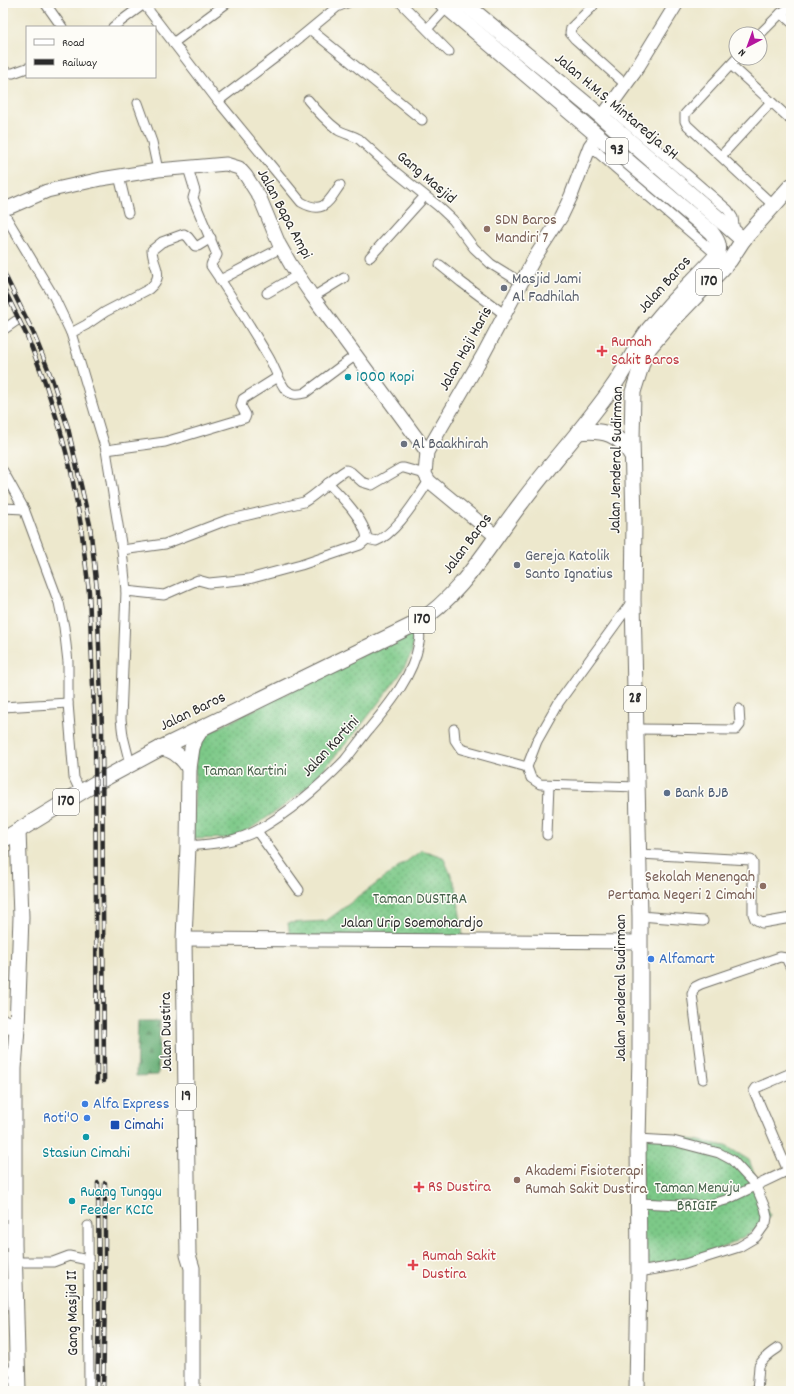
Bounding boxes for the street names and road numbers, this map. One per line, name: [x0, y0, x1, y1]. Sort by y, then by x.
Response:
street label: Jalan H.M.S. Mintaredja SH: [549, 48, 683, 166]
road number: 93: [606, 138, 628, 164]
street label: Gang Masjid: [391, 146, 461, 210]
street label: Jalan Bapa Ampi: [251, 165, 318, 263]
street label: Jalan Baros: [633, 251, 697, 319]
road number: 170: [696, 269, 722, 295]
street label: Jalan Haji Haris: [433, 302, 499, 395]
street label: Jalan Jenderal Sudirman: [604, 386, 630, 534]
street label: Jalan Baros: [438, 509, 499, 579]
road number: 170: [409, 607, 435, 633]
street label: Jalan Baros: [156, 686, 230, 738]
road number: 28: [624, 686, 646, 712]
street label: Jalan Kartini: [297, 711, 365, 783]
road number: 170: [53, 789, 79, 815]
street label: Jalan Urip Soemohardjo: [341, 912, 483, 935]
street label: Jalan Jenderal Sudirman: [610, 914, 633, 1062]
street label: Jalan Dustira: [155, 991, 179, 1072]
road number: 19: [176, 1084, 196, 1110]
street label: Gang Masjid II: [61, 1270, 85, 1356]

